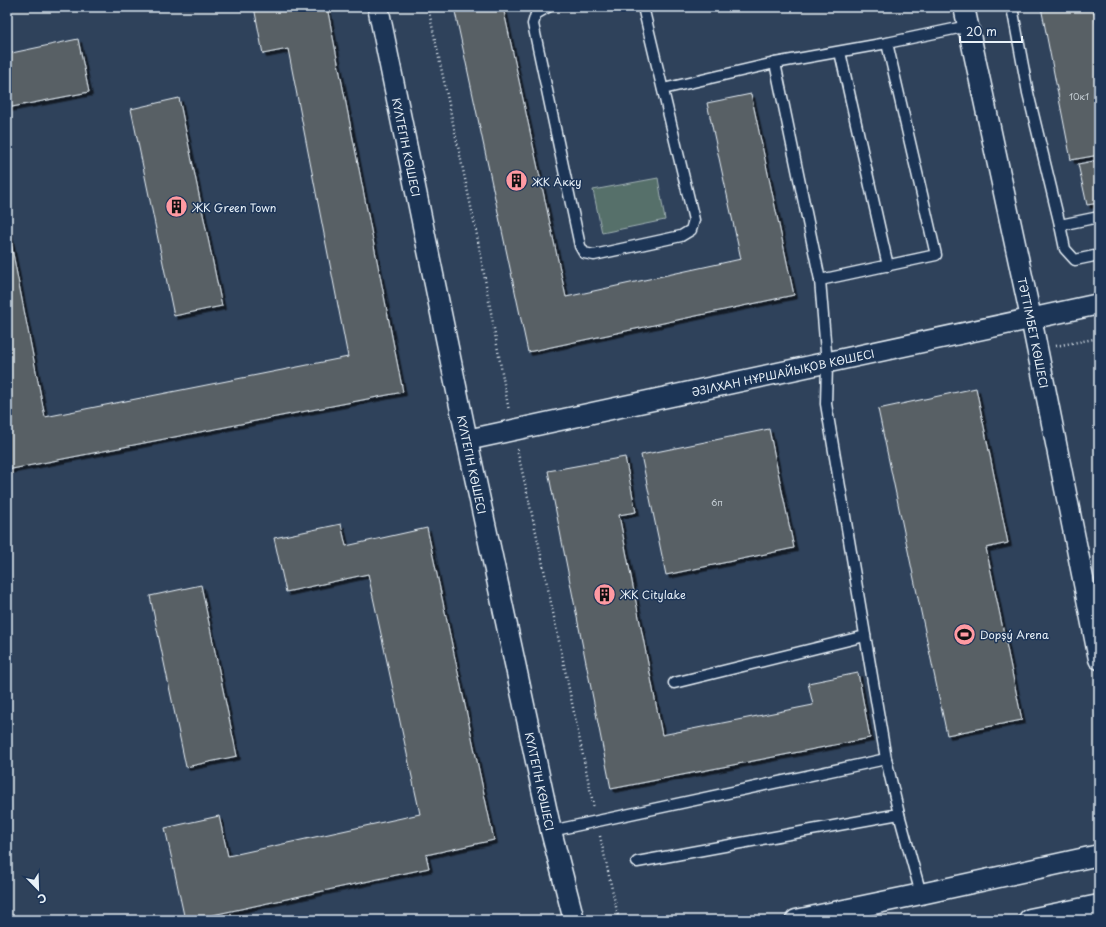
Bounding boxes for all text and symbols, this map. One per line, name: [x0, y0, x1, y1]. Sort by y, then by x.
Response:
scale bar: [960, 18, 1022, 44]
text: 20 m: [966, 22, 997, 40]
house number: 10к1: [1069, 89, 1089, 103]
street label: КҮЛТЕГІН КӨШЕСІ: [388, 96, 425, 198]
building icon: ЖК Акку: [503, 168, 529, 194]
place label: ЖК Акку: [532, 173, 582, 190]
building icon: ЖК Green Town: [164, 194, 190, 220]
place label: ЖК Green Town: [191, 199, 276, 216]
street label: ТӘТТІМБЕТ КӨШЕСІ: [1014, 276, 1053, 389]
street label: ӘЗІЛХАН НҰРШАЙЫҚОВ КӨШЕСІ: [690, 344, 876, 400]
street label: КҮЛТЕГІН КӨШЕСІ: [454, 413, 491, 515]
house number: 6п: [711, 495, 723, 509]
building icon: ЖК Citylake: [591, 581, 617, 607]
place label: ЖК Citylake: [619, 586, 686, 603]
sports icon: Dopșý Arena: [952, 621, 978, 647]
place label: Dopșý Arena: [980, 626, 1049, 643]
street label: КҮЛТЕГІН КӨШЕСІ: [521, 730, 559, 832]
north arrow: [18, 869, 58, 909]
text: С: [35, 889, 49, 908]

